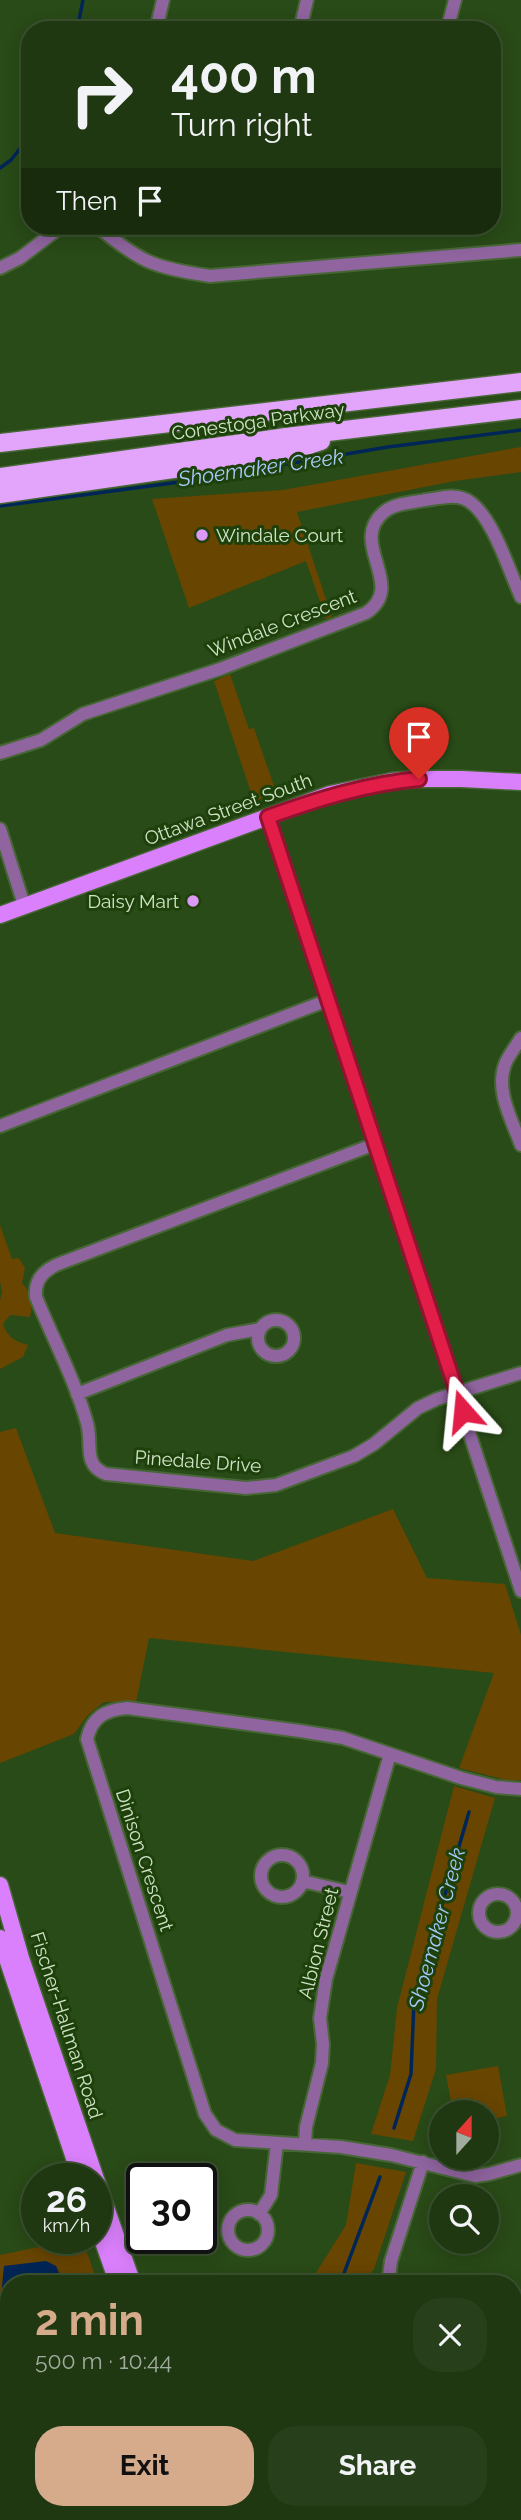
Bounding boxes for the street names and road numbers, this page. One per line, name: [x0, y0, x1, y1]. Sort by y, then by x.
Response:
street label: Conestoga Parkway: [170, 398, 346, 444]
street label: Windale Crescent: [205, 584, 360, 661]
street label: Ottawa Street South: [141, 768, 315, 850]
street label: Pinedale Drive: [134, 1446, 262, 1476]
street label: Dinison Crescent: [112, 1786, 179, 1934]
street label: Albion Street: [294, 1885, 343, 2001]
street label: Fischer-Hallman Road: [26, 1929, 108, 2121]

